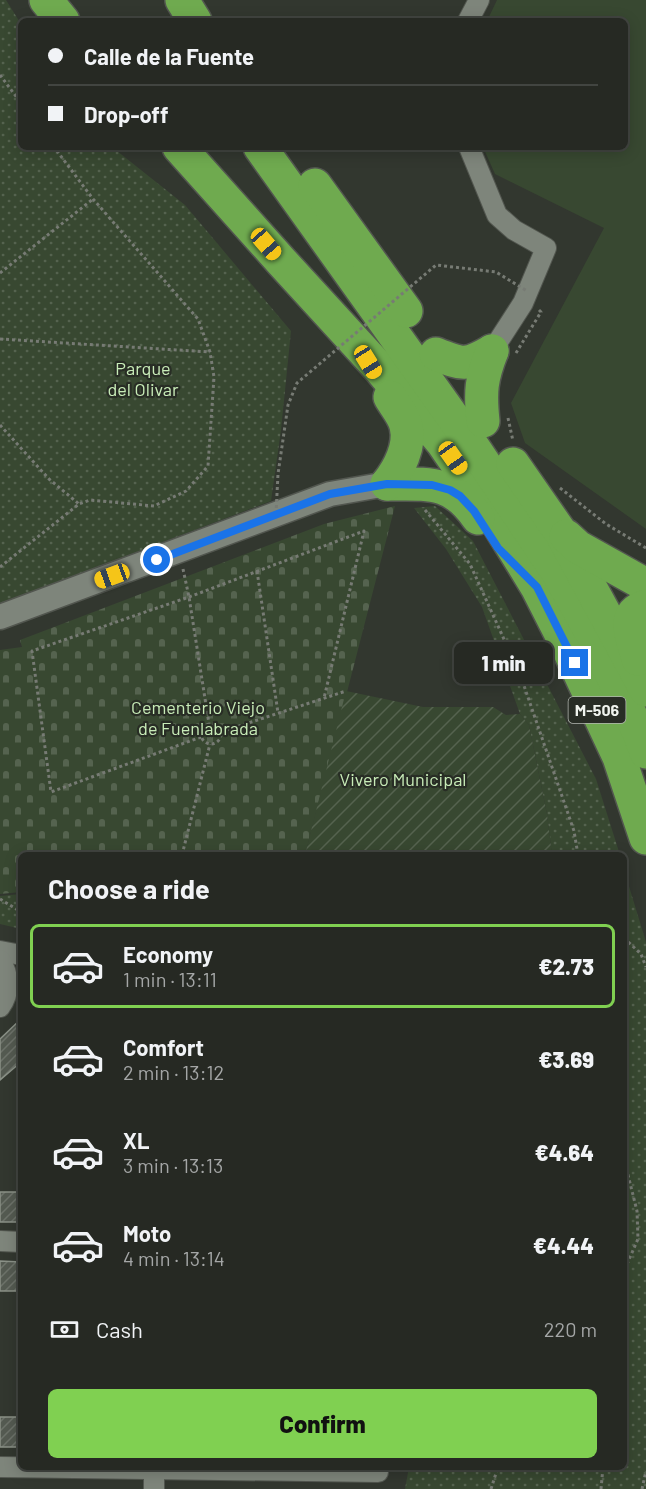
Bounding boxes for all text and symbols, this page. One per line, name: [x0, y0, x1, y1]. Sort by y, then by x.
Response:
text: Calle de la Fuente: [84, 43, 254, 69]
text: Drop-off: [84, 101, 168, 127]
car: [247, 225, 285, 263]
car: [351, 342, 385, 382]
park label: Parque del Olivar: [107, 357, 179, 400]
car: [435, 438, 471, 478]
route start: [143, 546, 170, 573]
car: [92, 561, 132, 591]
callout: 1 min: [455, 642, 554, 684]
route end: [561, 649, 588, 676]
text: 1 min: [482, 651, 525, 675]
park label: Cementerio Viejo de Fuenlabrada: [131, 696, 265, 739]
road number: M-506: [568, 697, 626, 723]
park label: Vivero Municipal: [340, 768, 466, 790]
text: Choose a ride: [48, 872, 210, 904]
icon: car: [51, 939, 105, 993]
text: Economy: [123, 941, 213, 967]
text: €2.73: [539, 953, 594, 979]
text: 1 min · 13:11: [123, 967, 217, 991]
icon: car: [51, 1032, 105, 1086]
text: Comfort: [123, 1034, 204, 1060]
text: €3.69: [538, 1046, 594, 1072]
text: 2 min · 13:12: [123, 1060, 224, 1084]
icon: car: [51, 1125, 105, 1179]
text: XL: [123, 1127, 149, 1153]
text: €4.64: [535, 1139, 594, 1165]
text: 3 min · 13:13: [123, 1153, 223, 1177]
icon: car: [51, 1218, 105, 1272]
text: Moto: [123, 1220, 171, 1246]
text: €4.44: [533, 1232, 594, 1258]
text: 4 min · 13:14: [123, 1246, 225, 1270]
icon: cash: [48, 1313, 81, 1346]
text: Cash: [96, 1316, 143, 1342]
text: 220 m: [544, 1317, 597, 1341]
button: Confirm: [48, 1389, 597, 1458]

